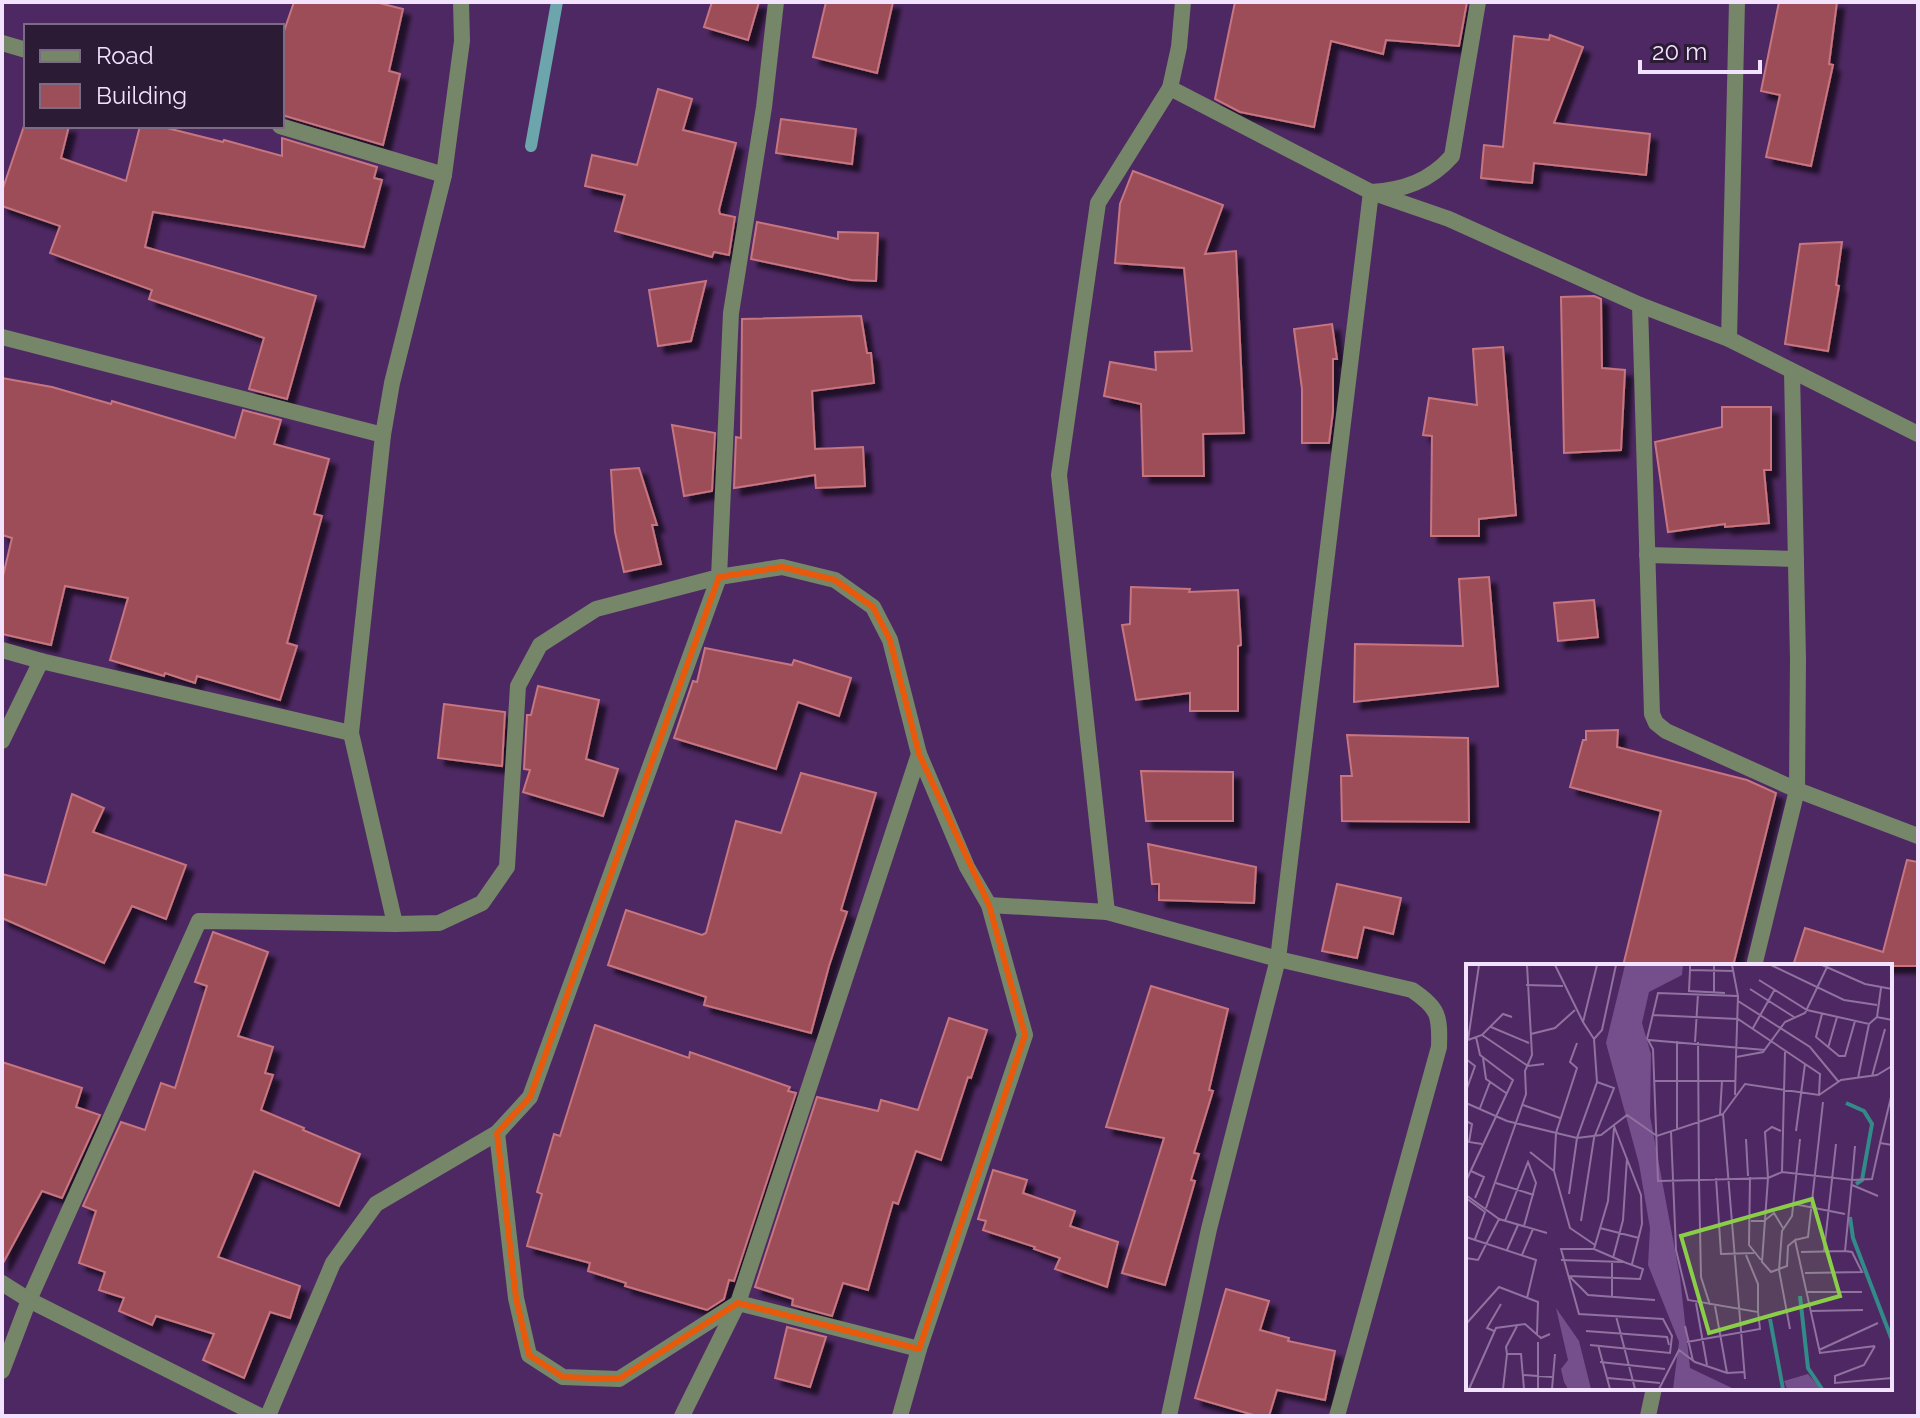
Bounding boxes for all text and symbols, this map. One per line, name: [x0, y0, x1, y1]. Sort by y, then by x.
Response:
legend: [24, 24, 284, 128]
scale bar: [1640, 24, 1760, 74]
text: 20 m: [1652, 37, 1707, 66]
text: Road: [96, 41, 154, 70]
text: Building: [96, 81, 187, 110]
inset map: [1466, 964, 1892, 1390]

